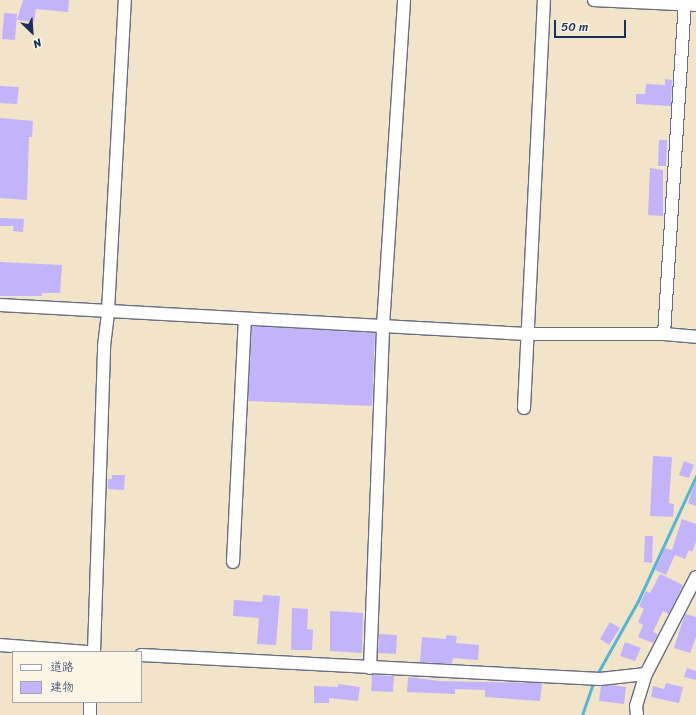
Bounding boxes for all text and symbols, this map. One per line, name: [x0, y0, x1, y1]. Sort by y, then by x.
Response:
north arrow: [12, 12, 52, 52]
scale bar: [556, 12, 628, 38]
text: 50 m: [561, 16, 588, 38]
text: N: [30, 33, 45, 54]
legend: [12, 651, 142, 703]
text: 道路: [50, 656, 74, 678]
text: 建物: [50, 676, 74, 698]

